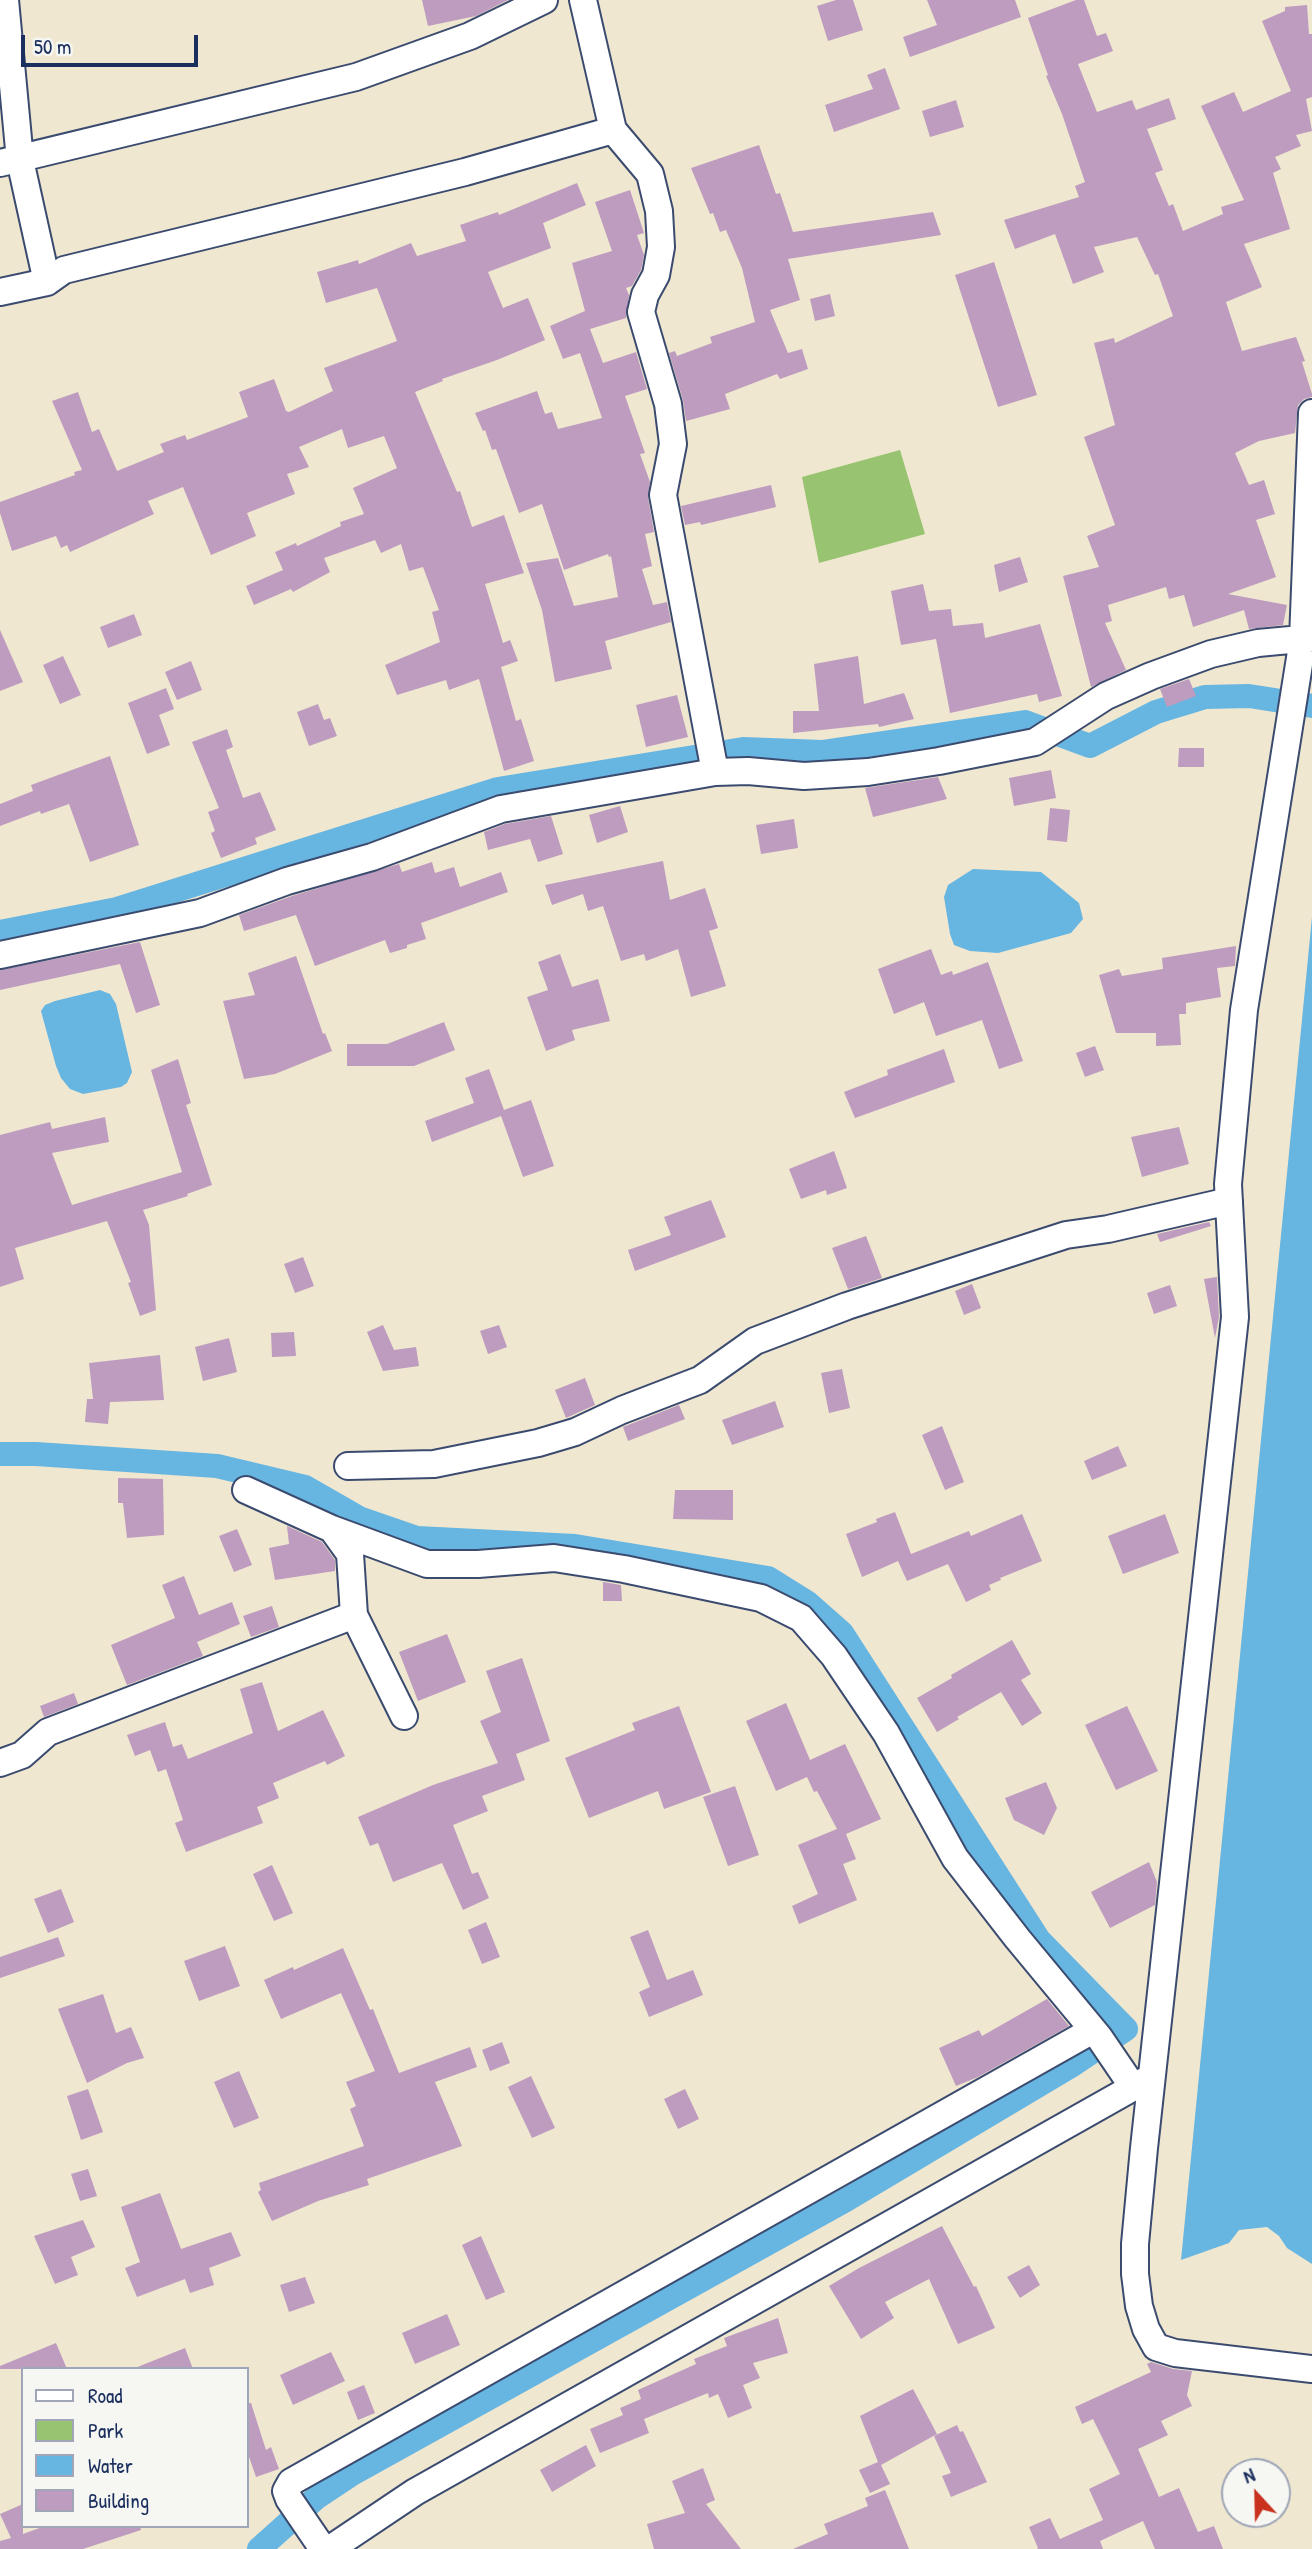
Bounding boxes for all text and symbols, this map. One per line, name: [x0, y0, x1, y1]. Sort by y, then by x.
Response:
scale bar: [24, 21, 201, 65]
text: 50 m: [34, 32, 71, 61]
legend: [21, 2367, 248, 2528]
text: Road: [88, 2381, 122, 2410]
text: Park: [88, 2416, 123, 2445]
text: Water: [88, 2451, 133, 2480]
north arrow: [1221, 2458, 1291, 2528]
text: N: [1239, 2461, 1258, 2489]
text: Building: [88, 2486, 149, 2515]

